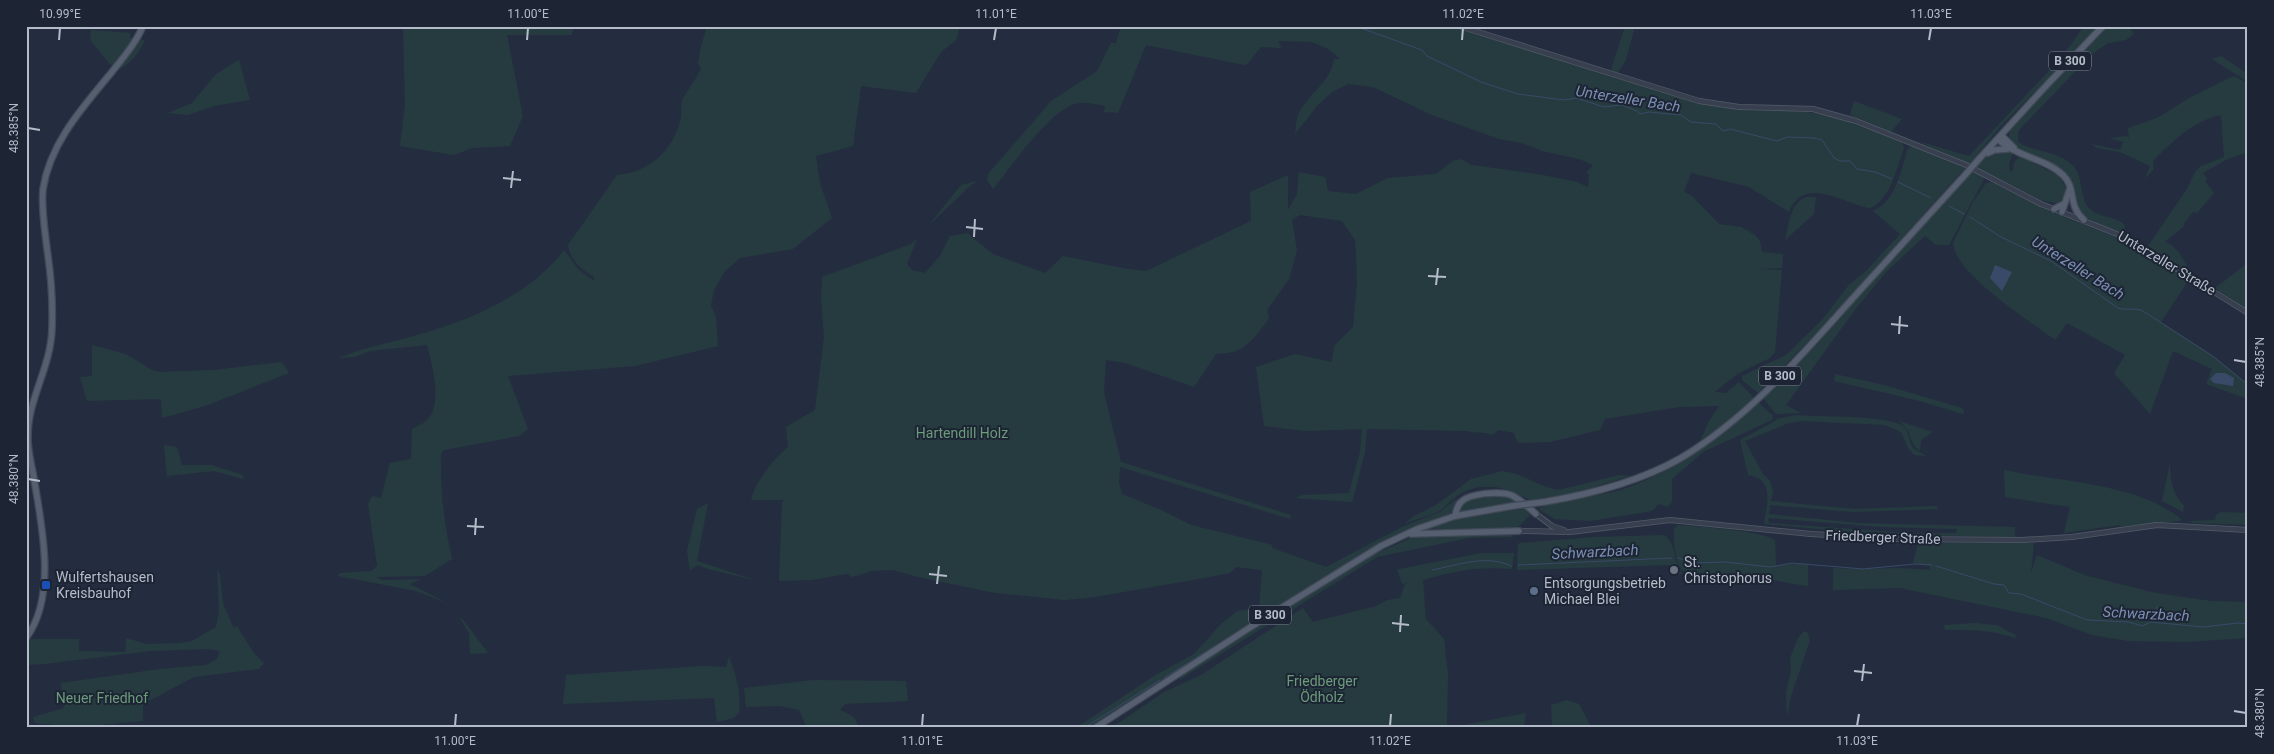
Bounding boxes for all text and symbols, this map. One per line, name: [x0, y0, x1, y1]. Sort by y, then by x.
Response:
text: 10.99°E: [39, 7, 81, 21]
text: 11.00°E: [507, 7, 549, 21]
text: 11.01°E: [975, 7, 1017, 21]
text: 11.02°E: [1442, 7, 1484, 21]
text: 11.03°E: [1910, 7, 1952, 21]
road number: B 300: [2049, 51, 2091, 70]
water label: Unterzeller Bach: [1574, 82, 1682, 116]
text: 48.385°N: [7, 103, 21, 153]
street label: Unterzeller Straße: [2115, 228, 2219, 298]
water label: Unterzeller Bach: [2028, 232, 2128, 304]
text: 48.385°N: [2253, 337, 2267, 387]
road number: B 300: [1759, 366, 1801, 386]
park label: Hartendill Holz: [916, 425, 1008, 441]
text: 48.380°N: [7, 454, 21, 504]
street label: Friedberger Straße: [1825, 527, 1941, 547]
water label: Schwarzbach: [1551, 541, 1639, 563]
place label: St. Christophorus: [1684, 554, 1772, 586]
marker: St. Christophorus: [1668, 564, 1680, 576]
place label: Wulfertshausen Kreisbauhof: [56, 569, 154, 601]
place label: Entsorgungsbetrieb Michael Blei: [1544, 575, 1666, 607]
marker: Wulfertshausen Kreisbauhof: [40, 579, 52, 591]
marker: Entsorgungsbetrieb Michael Blei: [1528, 585, 1540, 597]
water label: Schwarzbach: [2102, 603, 2190, 625]
road number: B 300: [1249, 606, 1291, 624]
park label: Friedberger Ödholz: [1287, 673, 1358, 705]
text: 48.380°N: [2253, 688, 2267, 738]
park label: Neuer Friedhof: [56, 690, 148, 706]
text: 11.00°E: [434, 734, 476, 748]
text: 11.01°E: [901, 734, 943, 748]
text: 11.02°E: [1369, 734, 1411, 748]
text: 11.03°E: [1836, 734, 1878, 748]

